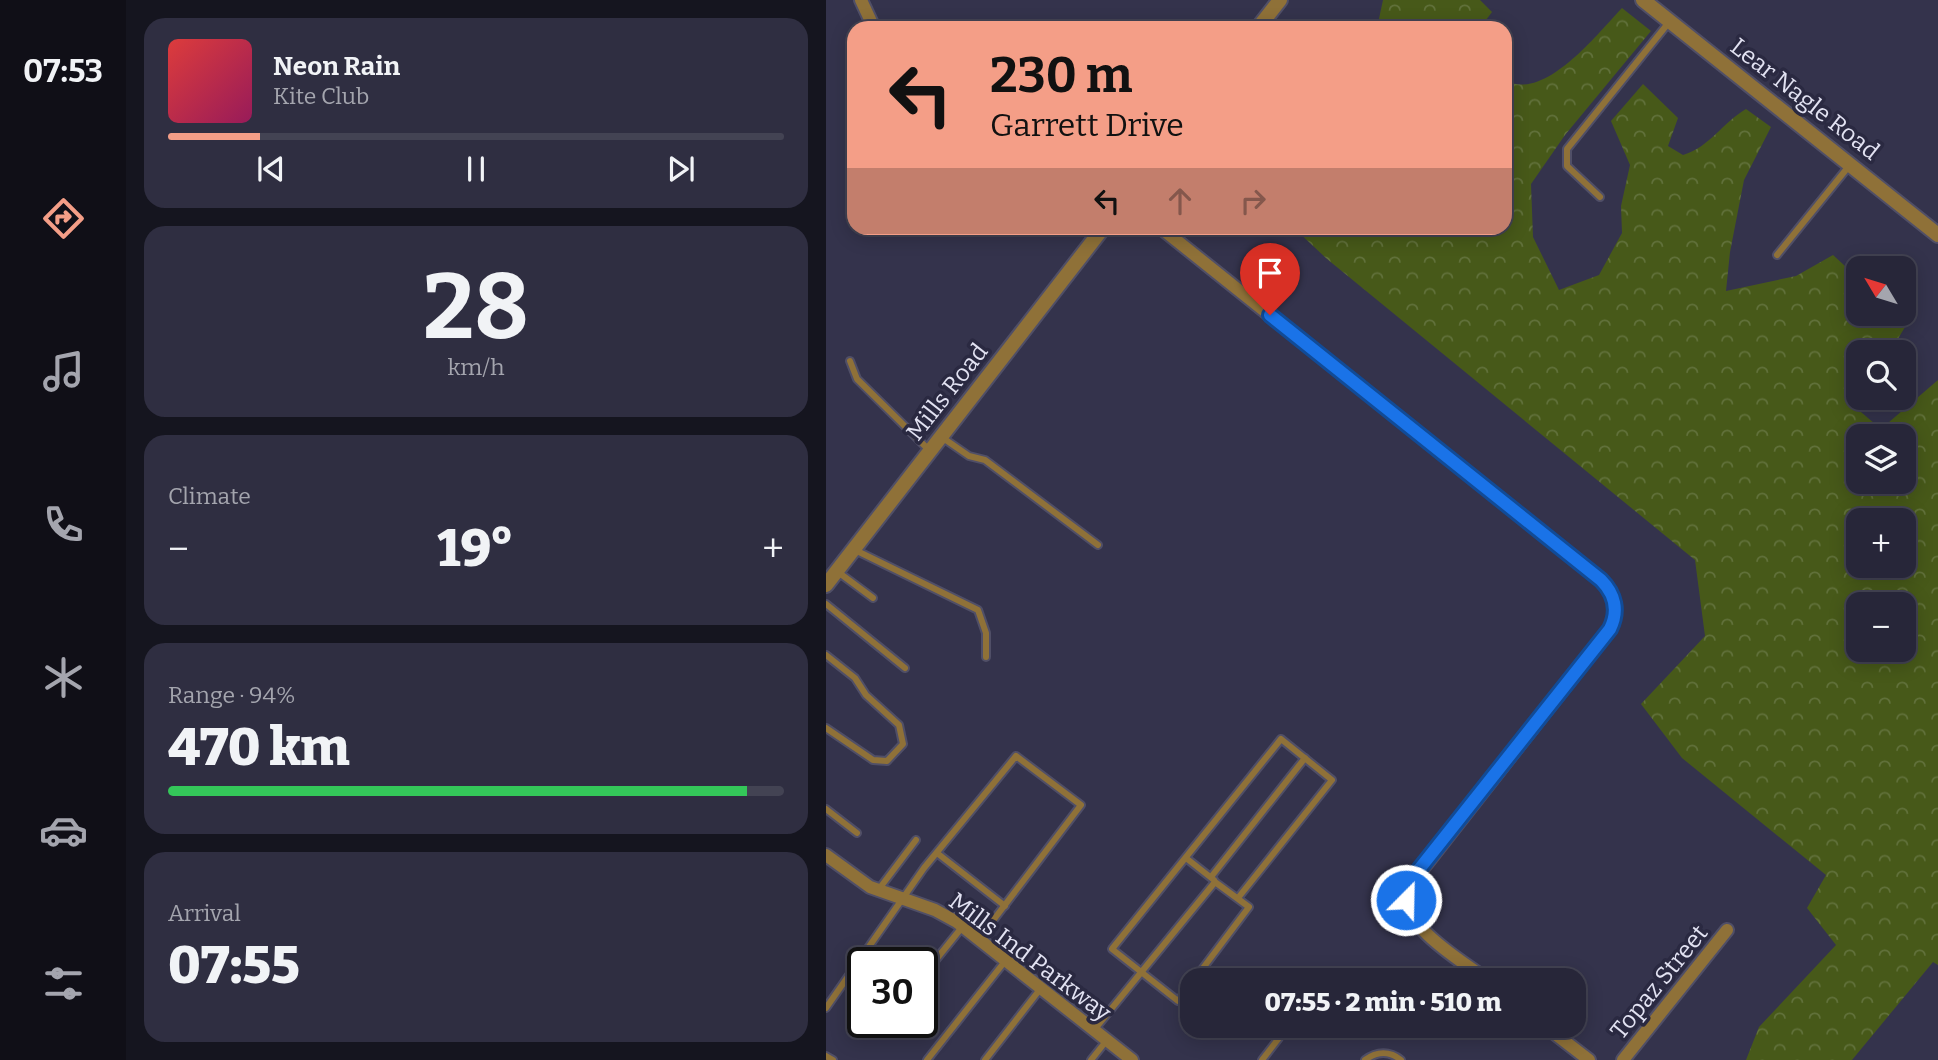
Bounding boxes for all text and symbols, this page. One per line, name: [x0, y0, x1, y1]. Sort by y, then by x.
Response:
street label: Lear Nagle Road: [1725, 32, 1885, 166]
text: 230 m: [990, 46, 1133, 105]
icon: left: [875, 49, 966, 140]
text: Neon Rain: [273, 51, 400, 82]
text: 07:53: [23, 52, 103, 90]
text: Kite Club: [273, 82, 369, 110]
text: Garrett Drive: [990, 106, 1184, 144]
icon: previous: [252, 150, 290, 188]
icon: pause: [457, 150, 495, 188]
icon: next: [662, 150, 700, 188]
icon: left: [1088, 182, 1126, 220]
icon: ahead: [1161, 182, 1199, 220]
icon: right: [1234, 182, 1272, 220]
icon: directions: [39, 194, 88, 243]
pin: [1240, 243, 1300, 315]
text: 28: [423, 253, 529, 362]
icon: arrive: [1251, 254, 1289, 292]
north arrow: [1846, 256, 1916, 326]
map controls: [1846, 256, 1916, 662]
street label: Mills Road: [901, 338, 993, 446]
button: search: [1846, 340, 1916, 410]
icon: music: [39, 347, 88, 396]
text: km/h: [448, 353, 504, 381]
button: layers: [1846, 424, 1916, 494]
text: Climate: [168, 482, 251, 510]
icon: phone: [39, 500, 88, 549]
button: +: [1846, 508, 1916, 578]
text: 19°: [437, 517, 514, 580]
text: −: [168, 526, 189, 572]
text: +: [762, 526, 784, 572]
button: −: [1846, 592, 1916, 662]
icon: climate: [39, 653, 88, 702]
text: Range · 94%: [168, 681, 295, 709]
text: 470 km: [168, 716, 350, 779]
icon: car: [39, 806, 88, 855]
position arrow: [1369, 863, 1443, 937]
street label: Mills Ind Parkway: [944, 887, 1117, 1027]
text: Arrival: [168, 899, 241, 927]
street label: Topaz Street: [1605, 919, 1714, 1045]
text: 07:55: [168, 934, 300, 997]
speed limit sign: 30: [847, 947, 938, 1038]
icon: filters: [39, 959, 88, 1008]
text: 07:55 · 2 min · 510 m: [1265, 987, 1501, 1018]

